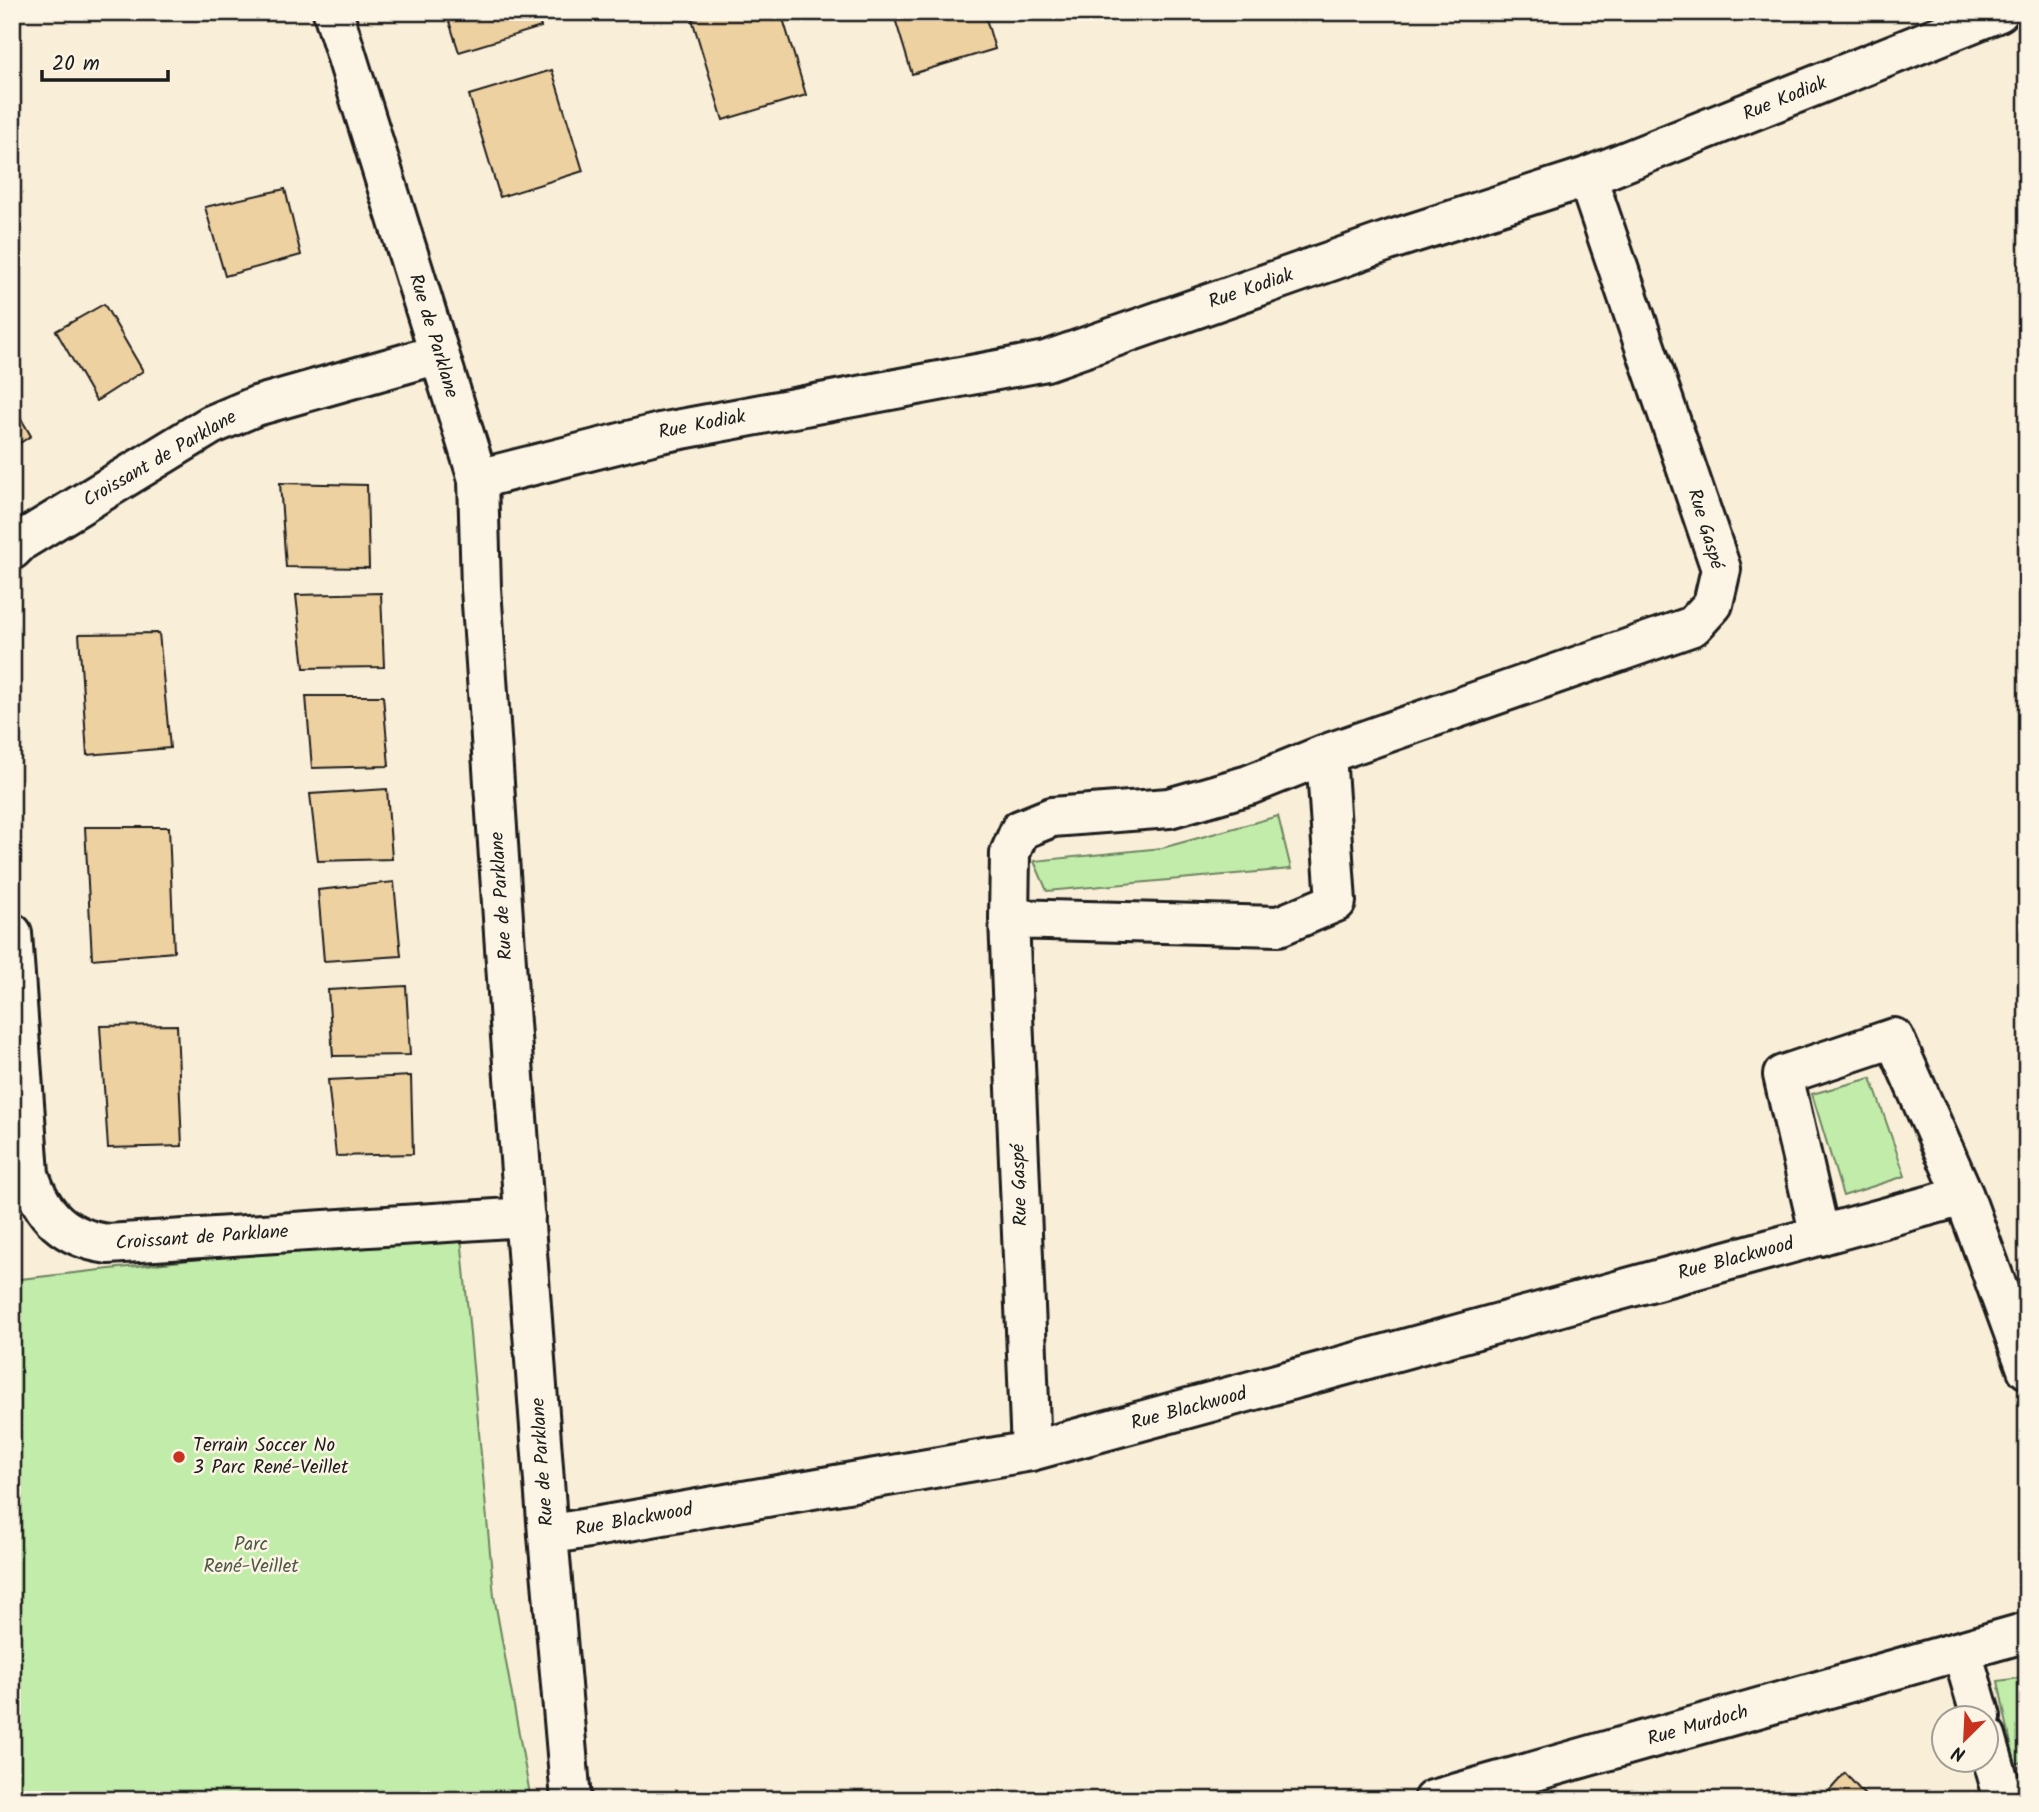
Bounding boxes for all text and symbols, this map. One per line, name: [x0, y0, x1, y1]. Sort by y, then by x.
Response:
scale bar: [42, 38, 168, 82]
text: 20 m: [52, 48, 100, 81]
street label: Rue Kodiak: [1739, 69, 1832, 129]
street label: Rue Kodiak: [1204, 260, 1298, 318]
street label: Rue de Parklane: [400, 270, 466, 402]
street label: Croissant de Parklane: [77, 402, 243, 515]
street label: Rue Kodiak: [656, 402, 748, 448]
street label: Rue Gaspé: [1679, 485, 1732, 573]
street label: Rue de Parklane: [483, 830, 521, 961]
street label: Rue Gaspé: [1004, 1143, 1036, 1227]
street label: Croissant de Parklane: [115, 1217, 290, 1259]
street label: Rue Blackwood: [1675, 1229, 1798, 1289]
street label: Rue Blackwood: [1128, 1379, 1251, 1439]
street label: Rue de Parklane: [524, 1396, 562, 1527]
place label: Terrain Soccer No 3 Parc René-Veillet: [193, 1431, 349, 1483]
marker: Terrain Soccer No 3 Parc René-Veillet: [171, 1449, 187, 1465]
street label: Rue Blackwood: [573, 1495, 696, 1545]
park label: Parc René-Veillet: [203, 1530, 299, 1582]
street label: Rue Murdoch: [1644, 1697, 1752, 1755]
north arrow: [1930, 1703, 2000, 1773]
text: N: [1947, 1737, 1970, 1769]

